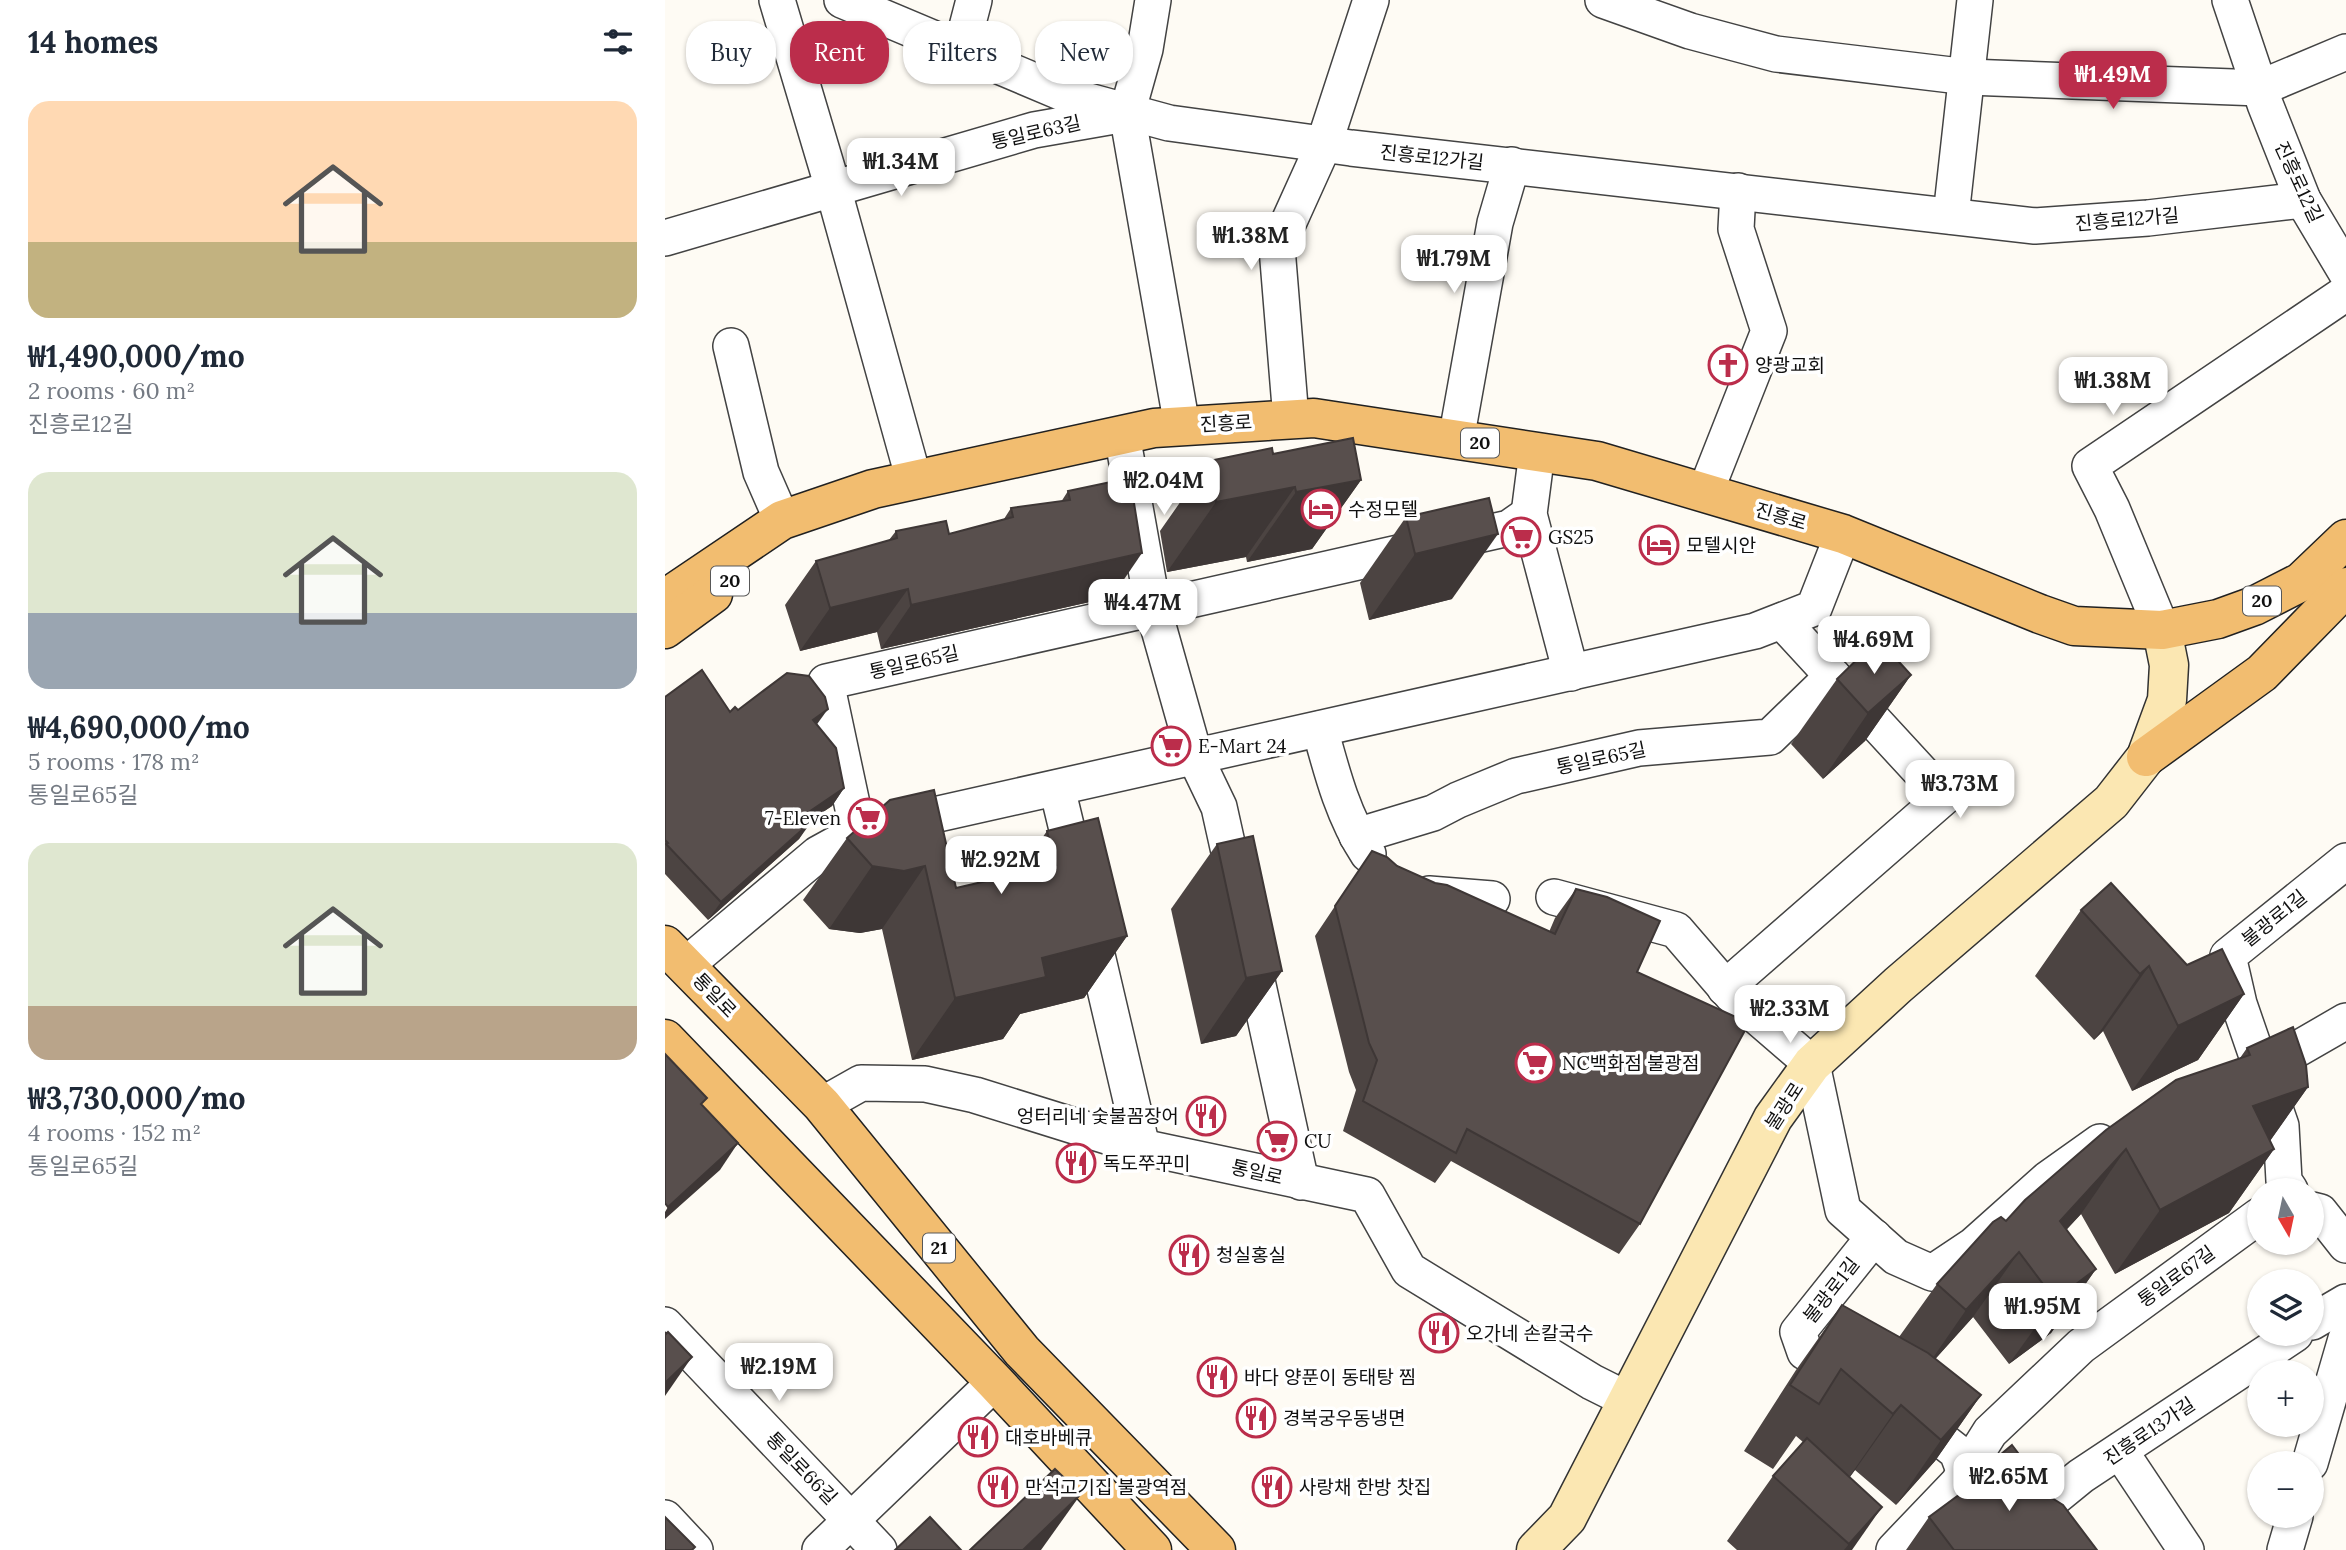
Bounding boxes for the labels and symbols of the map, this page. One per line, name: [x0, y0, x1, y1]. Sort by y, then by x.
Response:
pin: ₩1.49M: [2056, 52, 2170, 111]
street label: 통일로63길: [989, 110, 1083, 154]
street label: 진흥로12길: [2270, 137, 2328, 227]
pin: ₩1.34M: [844, 138, 958, 198]
street label: 진흥로12가길: [1379, 140, 1485, 174]
street label: 진흥로12가길: [2074, 202, 2180, 236]
pin: ₩1.38M: [1194, 212, 1308, 272]
pin: ₩1.79M: [1397, 236, 1511, 295]
church icon: 양광교회: [1707, 344, 1749, 386]
place label: 양광교회: [1755, 353, 1825, 377]
pin: ₩1.38M: [2056, 358, 2170, 417]
street label: 진흥로: [1199, 410, 1253, 436]
road number: 20: [1461, 428, 1499, 458]
pin: ₩2.04M: [1107, 458, 1221, 517]
hotel icon: 수정모텔: [1300, 488, 1342, 530]
place label: 수정모텔: [1348, 497, 1418, 521]
street label: 진흥로: [1752, 497, 1810, 535]
supermarket icon: GS25: [1500, 516, 1542, 558]
hotel icon: 모텔시안: [1638, 524, 1680, 566]
place label: GS25: [1548, 525, 1594, 549]
place label: 모텔시안: [1686, 533, 1756, 557]
road number: 20: [711, 566, 749, 596]
pin: ₩4.47M: [1086, 580, 1200, 639]
road number: 20: [2243, 586, 2281, 616]
pin: ₩4.69M: [1817, 616, 1931, 676]
street label: 통일로65길: [867, 640, 961, 684]
supermarket icon: E-Mart 24: [1150, 725, 1192, 767]
place label: E-Mart 24: [1198, 734, 1286, 758]
street label: 통일로65길: [1554, 737, 1648, 779]
pin: ₩3.73M: [1903, 760, 2017, 820]
supermarket icon: 7-Eleven: [847, 797, 889, 839]
place label: 7-Eleven: [765, 806, 841, 830]
pin: ₩2.92M: [944, 836, 1058, 896]
street label: 불광로1길: [2237, 884, 2311, 952]
street label: 통일로: [688, 968, 742, 1022]
pin: ₩2.33M: [1733, 986, 1847, 1045]
supermarket icon: NC백화점 불광점: [1514, 1042, 1556, 1084]
place label: NC백화점 불광점: [1562, 1051, 1700, 1075]
street label: 불광로: [1760, 1077, 1808, 1135]
restaurant icon: 엉터리네 숯불꼼장어: [1185, 1095, 1227, 1137]
place label: 엉터리네 숯불꼼장어: [1017, 1104, 1179, 1128]
supermarket icon: CU: [1256, 1120, 1298, 1162]
place label: CU: [1304, 1129, 1332, 1153]
restaurant icon: 독도쭈꾸미: [1055, 1142, 1097, 1184]
place label: 독도쭈꾸미: [1103, 1151, 1190, 1175]
street label: 통일로: [1229, 1154, 1285, 1190]
north arrow: [2247, 1178, 2324, 1255]
road number: 21: [923, 1233, 955, 1262]
restaurant icon: 청실홍실: [1168, 1234, 1210, 1276]
street label: 통일로67길: [2133, 1240, 2219, 1312]
place label: 청실홍실: [1216, 1243, 1286, 1267]
street label: 불광로1길: [1798, 1252, 1864, 1328]
pin: ₩1.95M: [1986, 1284, 2100, 1343]
restaurant icon: 오가네 손칼국수: [1418, 1312, 1460, 1354]
place label: 오가네 손칼국수: [1466, 1321, 1593, 1345]
pin: ₩2.19M: [722, 1344, 836, 1403]
restaurant icon: 바다 양푼이 동태탕 찜: [1196, 1356, 1238, 1398]
place label: 바다 양푼이 동태탕 찜: [1244, 1365, 1416, 1389]
street label: 진흥로13가길: [2099, 1392, 2199, 1470]
restaurant icon: 경복궁우동냉면: [1235, 1397, 1277, 1439]
place label: 경복궁우동냉면: [1283, 1406, 1405, 1430]
restaurant icon: 대호바베큐: [957, 1416, 999, 1458]
place label: 대호바베큐: [1005, 1425, 1092, 1449]
street label: 통일로66길: [761, 1427, 843, 1509]
pin: ₩2.65M: [1952, 1454, 2066, 1513]
restaurant icon: 만석고기집 불광역점: [977, 1466, 1019, 1508]
restaurant icon: 사랑채 한방 찻집: [1251, 1466, 1293, 1508]
place label: 만석고기집 불광역점: [1025, 1475, 1187, 1499]
place label: 사랑채 한방 찻집: [1299, 1475, 1431, 1499]

